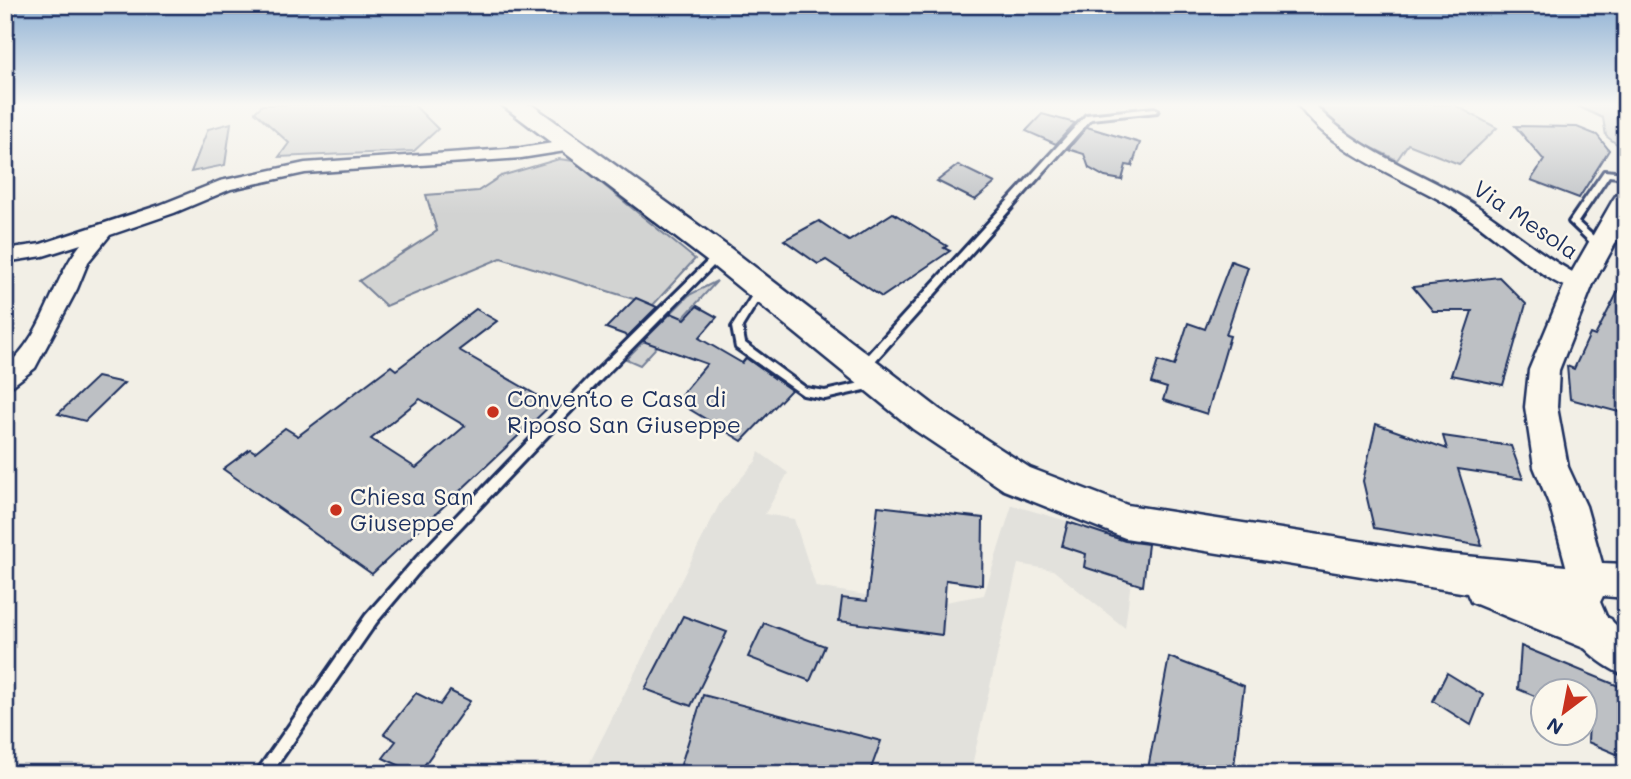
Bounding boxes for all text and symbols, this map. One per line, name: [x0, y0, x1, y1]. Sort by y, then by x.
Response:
street label: Via Mesola: [1468, 173, 1585, 265]
place label: Convento e Casa di Riposo San Giuseppe: [507, 383, 741, 439]
marker: Convento e Casa di Riposo San Giuseppe: [485, 404, 501, 420]
place label: Chiesa San Giuseppe: [350, 481, 474, 537]
marker: Chiesa San Giuseppe: [328, 502, 344, 518]
north arrow: [1530, 678, 1600, 748]
text: N: [1542, 712, 1567, 741]

